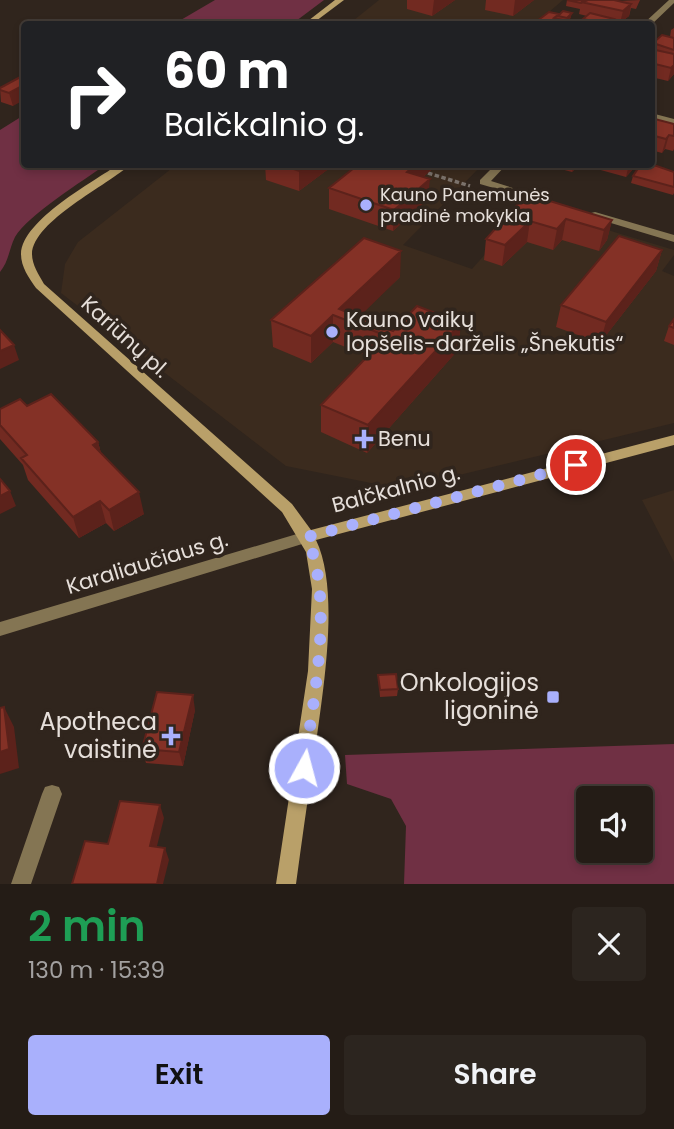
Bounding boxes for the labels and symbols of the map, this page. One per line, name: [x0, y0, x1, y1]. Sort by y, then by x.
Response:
place label: Kauno Panemunės pradinė mokykla: [380, 182, 550, 228]
marker: Kauno Panemunės pradinė mokykla: [358, 197, 374, 213]
street label: Kariūnų pl.: [75, 289, 176, 384]
place label: Kauno vaikų lopšelis-darželis „Šnekutis“: [346, 305, 624, 358]
marker: Kauno vaikų lopšelis-darželis „Šnekutis“: [324, 324, 340, 340]
place label: Benu: [378, 424, 431, 453]
marker: Benu: [356, 431, 372, 447]
pin: [546, 435, 606, 495]
street label: Balčkalnio g.: [329, 458, 463, 520]
street label: Karaliaučiaus g.: [63, 524, 231, 601]
place label: Onkologijos ligoninė: [400, 666, 539, 727]
marker: Onkologijos ligoninė: [545, 689, 561, 705]
place label: Apotheca vaistinė: [39, 705, 157, 766]
marker: Apotheca vaistinė: [163, 728, 179, 744]
position arrow: [267, 731, 341, 805]

